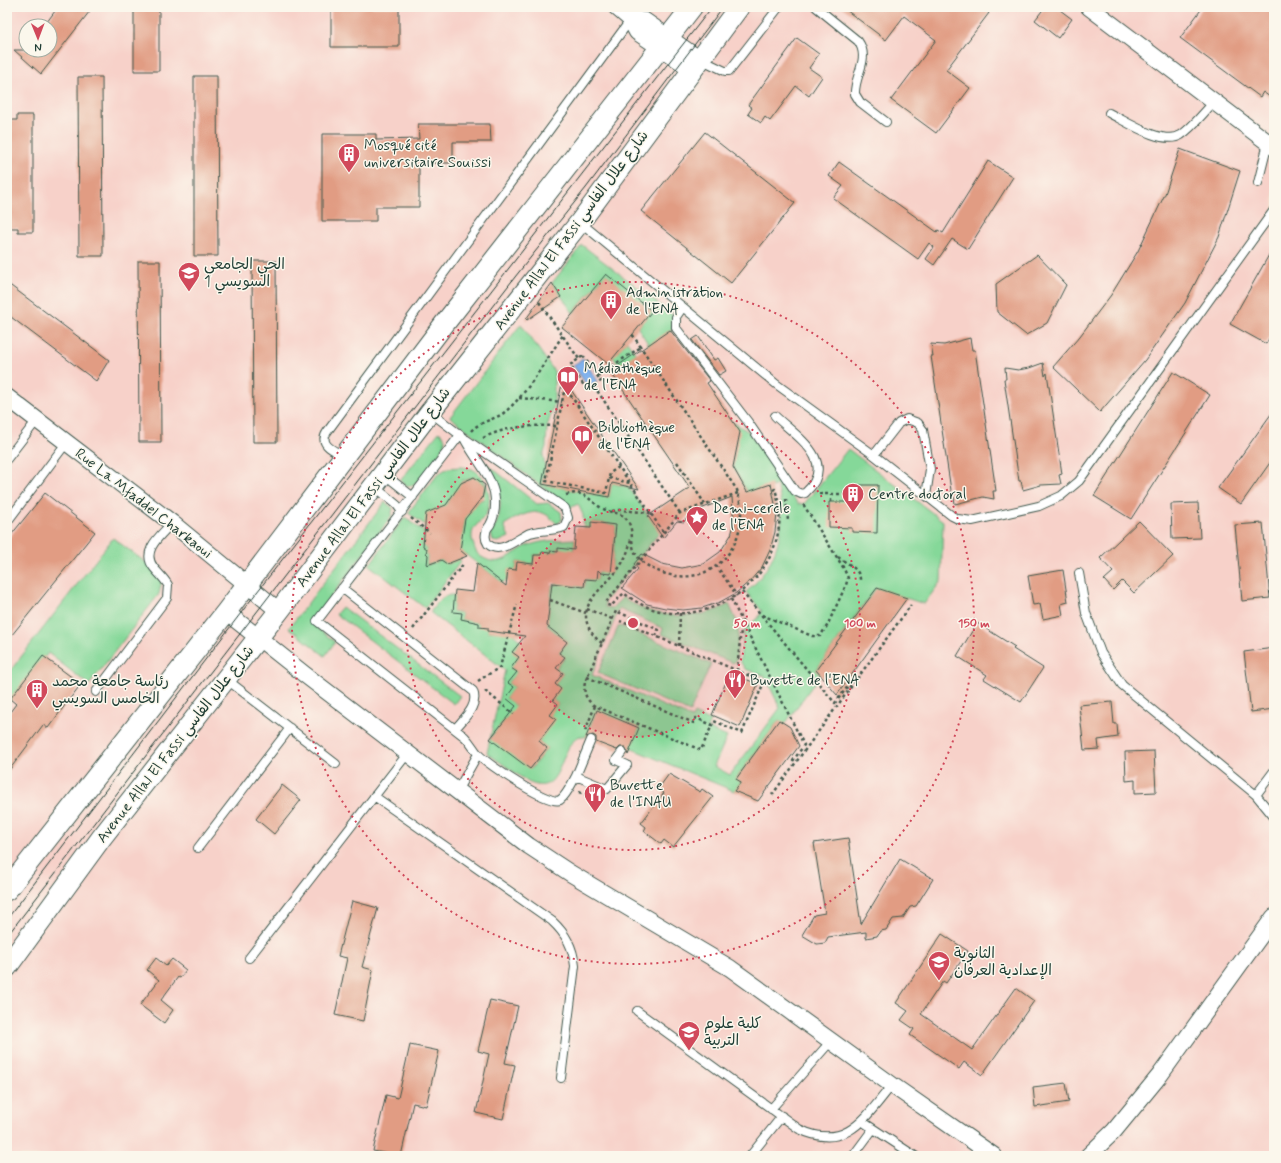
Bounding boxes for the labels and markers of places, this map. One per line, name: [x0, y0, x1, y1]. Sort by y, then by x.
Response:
place label: Mosqué cité universitaire Souissi: [364, 136, 491, 173]
building icon: Mosqué cité universitaire Souissi: [336, 141, 362, 174]
place label: الحي الجامعي السويسي 1: [204, 255, 285, 294]
school or university icon: الحي الجامعي السويسي 1: [176, 260, 202, 293]
place label: Administration de l'ENA: [626, 283, 723, 320]
building icon: Administration de l'ENA: [598, 288, 624, 321]
place label: Médiathèque de l'ENA: [584, 359, 662, 396]
library icon: Médiathèque de l'ENA: [555, 364, 581, 397]
place label: Bibliothèque de l'ENA: [598, 418, 675, 455]
library icon: Bibliothèque de l'ENA: [569, 423, 595, 456]
building icon: Centre doctoral: [840, 481, 866, 514]
place label: Centre doctoral: [868, 485, 967, 505]
place label: Demi-cercle de l'ENA: [712, 499, 790, 536]
place icon: Demi-cercle de l'ENA: [684, 504, 710, 537]
centre of rings: [626, 616, 640, 630]
restaurant icon: Buvette de l'ENA: [722, 667, 748, 700]
place label: Buvette de l'ENA: [750, 671, 860, 691]
place label: رئاسة جامعة محمد الخامس السويسي: [52, 672, 169, 711]
building icon: رئاسة جامعة محمد الخامس السويسي: [24, 677, 50, 710]
place label: Buvette de l'INAU: [610, 776, 671, 813]
restaurant icon: Buvette de l'INAU: [582, 781, 608, 814]
place label: الثانوية الإعدادية العرفان: [954, 944, 1052, 981]
school or university icon: الثانوية الإعدادية العرفان: [926, 949, 952, 982]
place label: كلية علوم التربية: [704, 1014, 761, 1051]
school or university icon: كلية علوم التربية: [676, 1019, 702, 1052]

